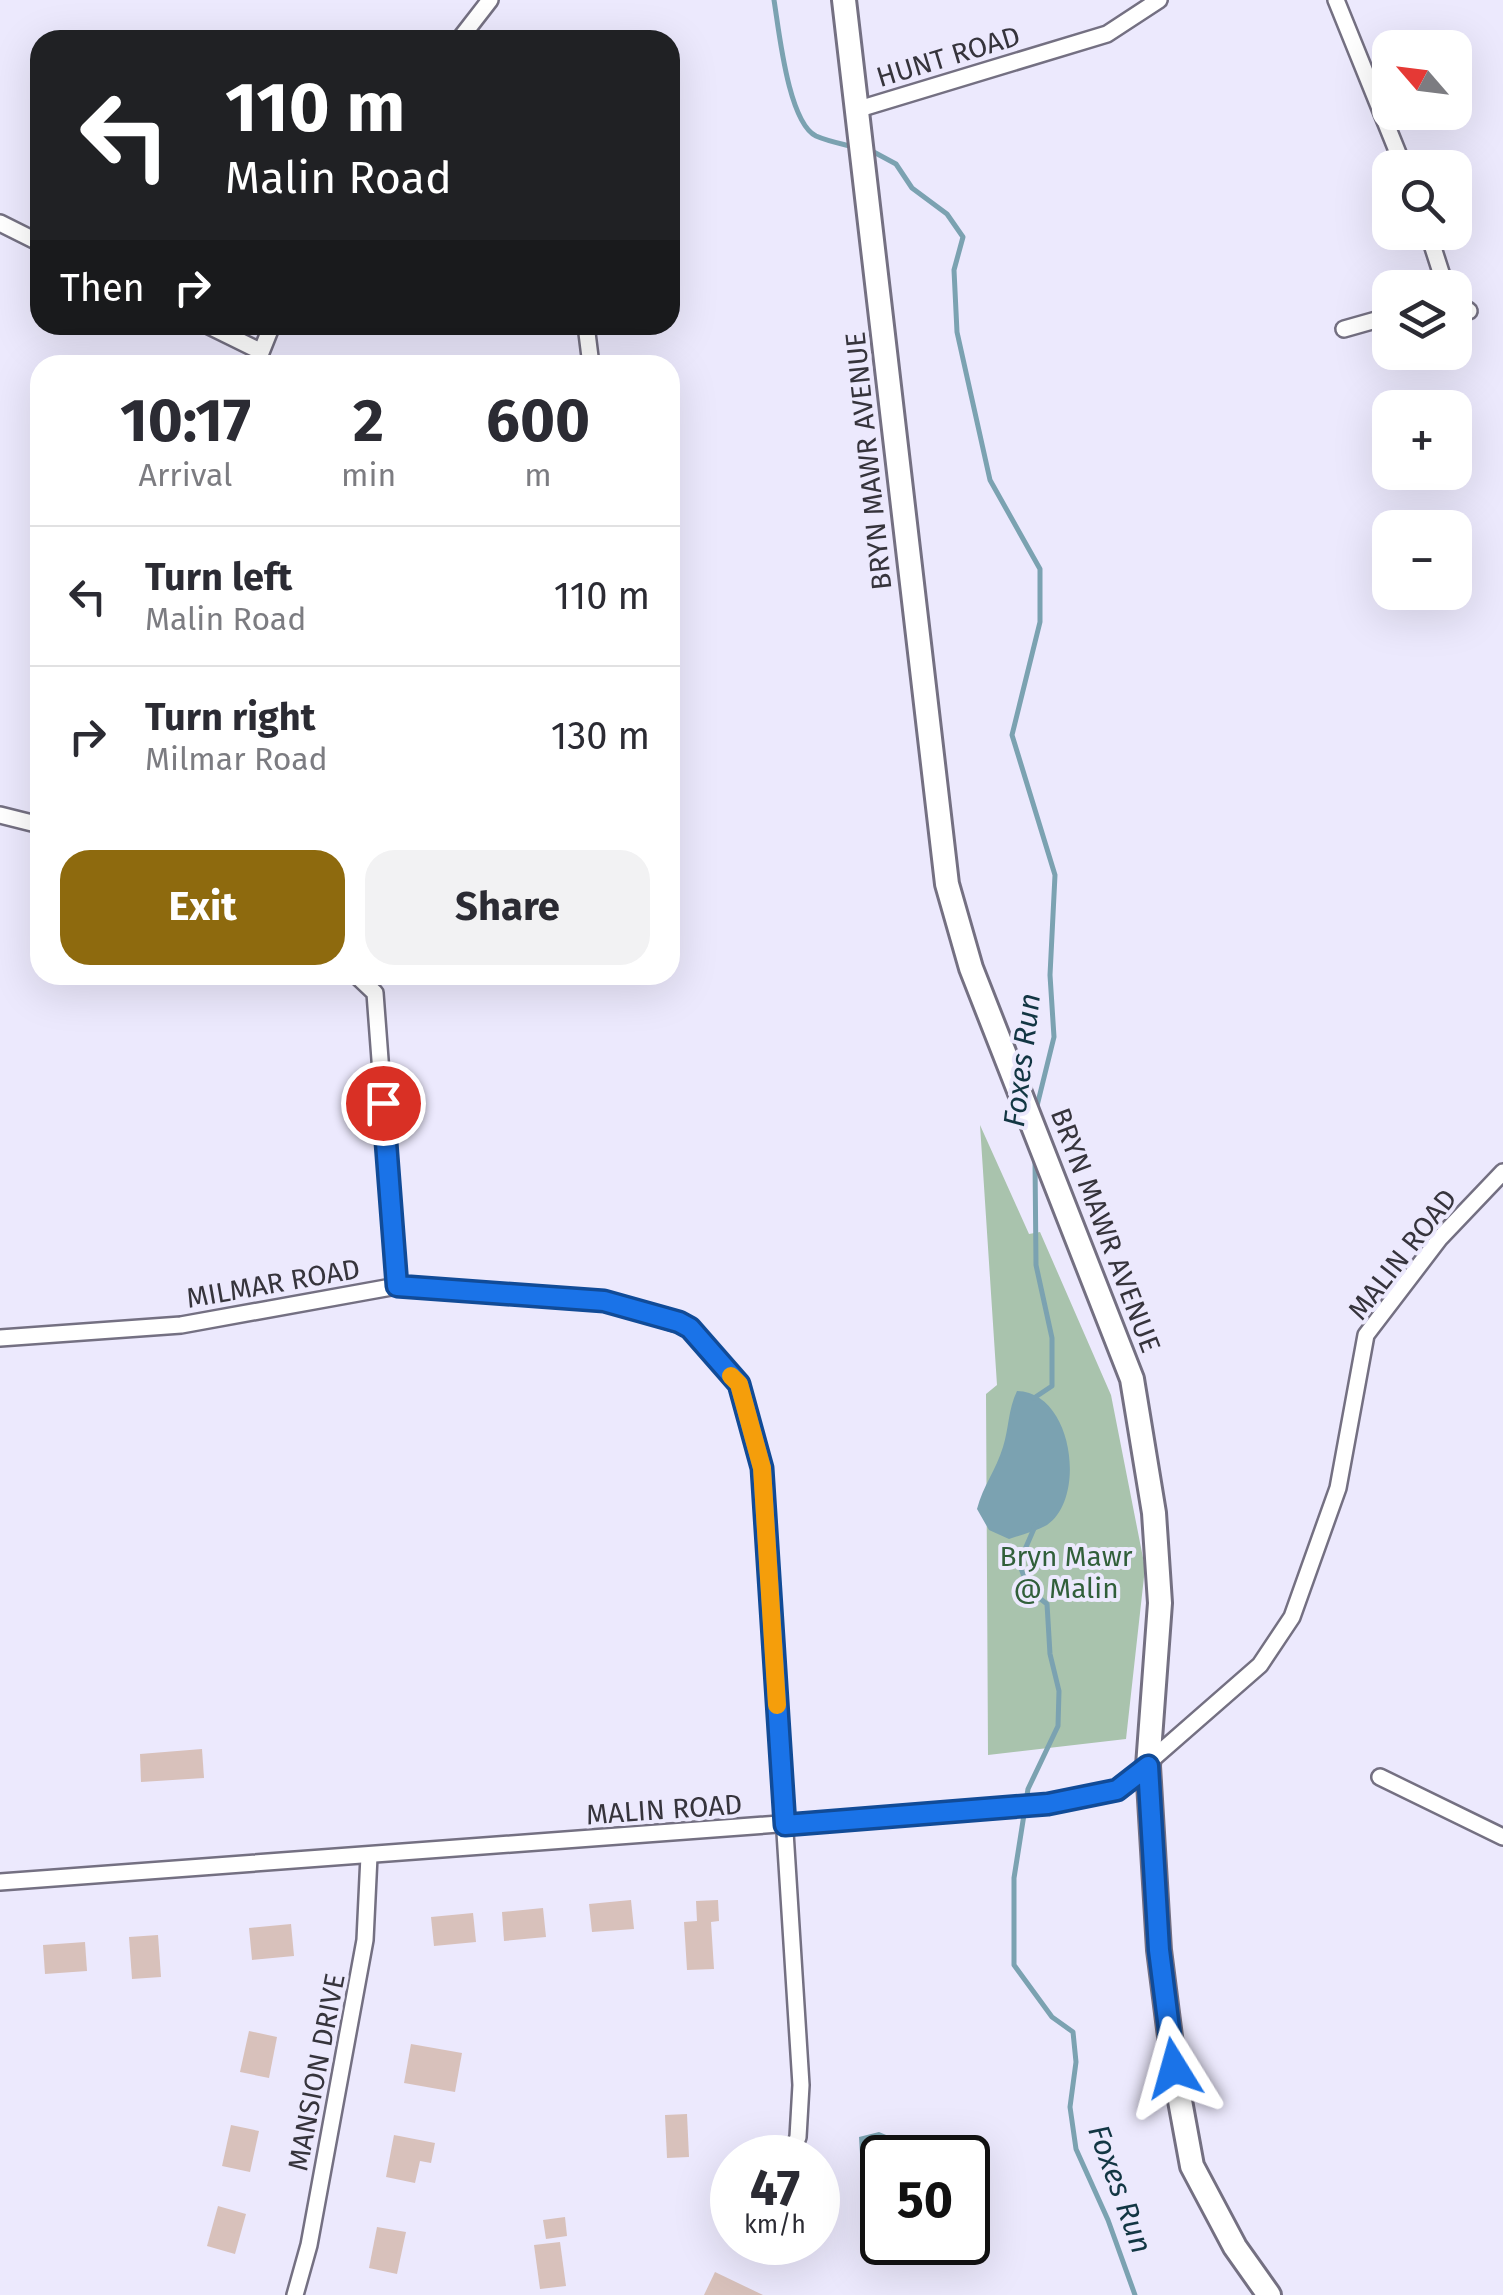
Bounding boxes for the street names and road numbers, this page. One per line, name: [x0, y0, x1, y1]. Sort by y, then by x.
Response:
street label: HUNT ROAD: [872, 19, 1024, 94]
street label: BRYN MAWR AVENUE: [839, 330, 898, 592]
street label: BRYN MAWR AVENUE: [1044, 1103, 1167, 1357]
street label: MALIN ROAD: [1341, 1183, 1464, 1326]
street label: MILMAR ROAD: [184, 1252, 362, 1315]
street label: MALIN ROAD: [585, 1788, 743, 1831]
street label: MANSION DRIVE: [281, 1971, 352, 2173]

